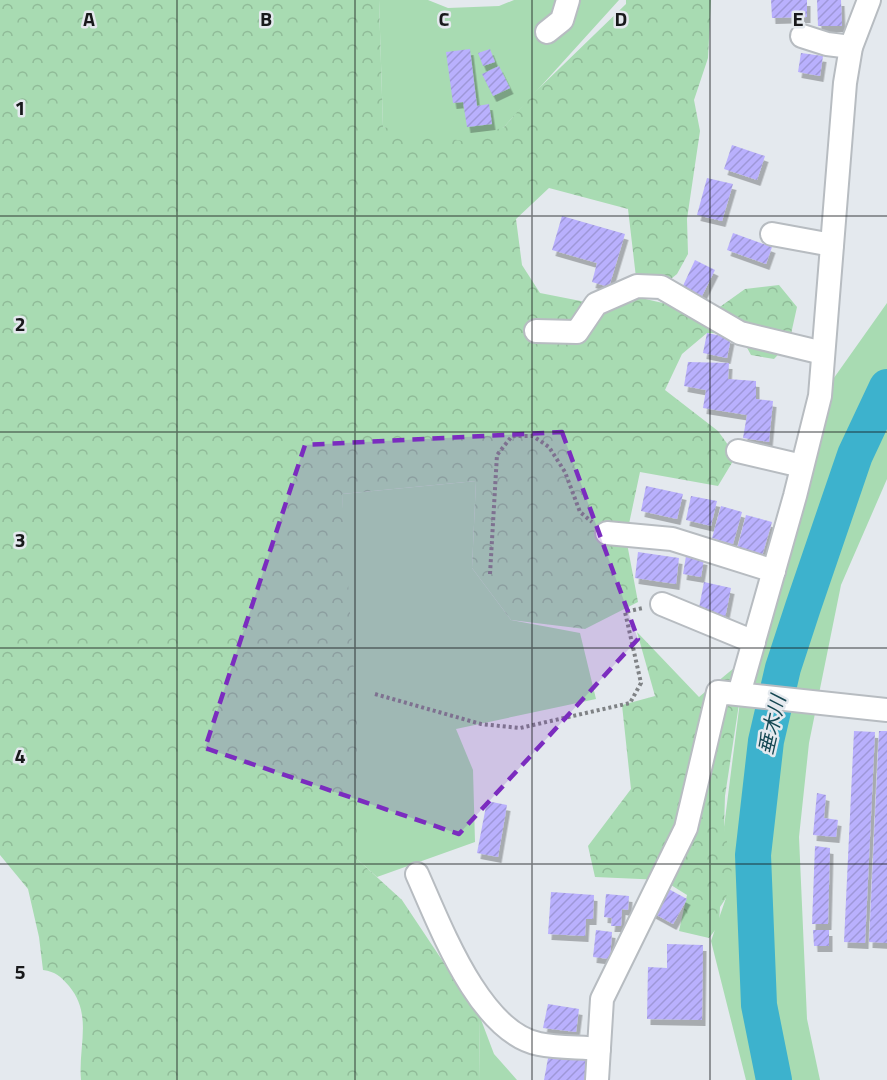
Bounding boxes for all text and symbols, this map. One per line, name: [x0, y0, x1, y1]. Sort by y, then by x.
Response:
text: A: [83, 3, 95, 34]
text: B: [260, 3, 272, 34]
text: C: [439, 3, 450, 34]
text: D: [615, 3, 627, 34]
text: E: [792, 3, 804, 34]
text: 1: [14, 92, 26, 123]
text: 2: [14, 308, 26, 339]
text: 3: [14, 524, 26, 555]
water label: 垂木川: [750, 690, 794, 758]
text: 4: [14, 740, 26, 771]
text: 5: [14, 956, 26, 987]

